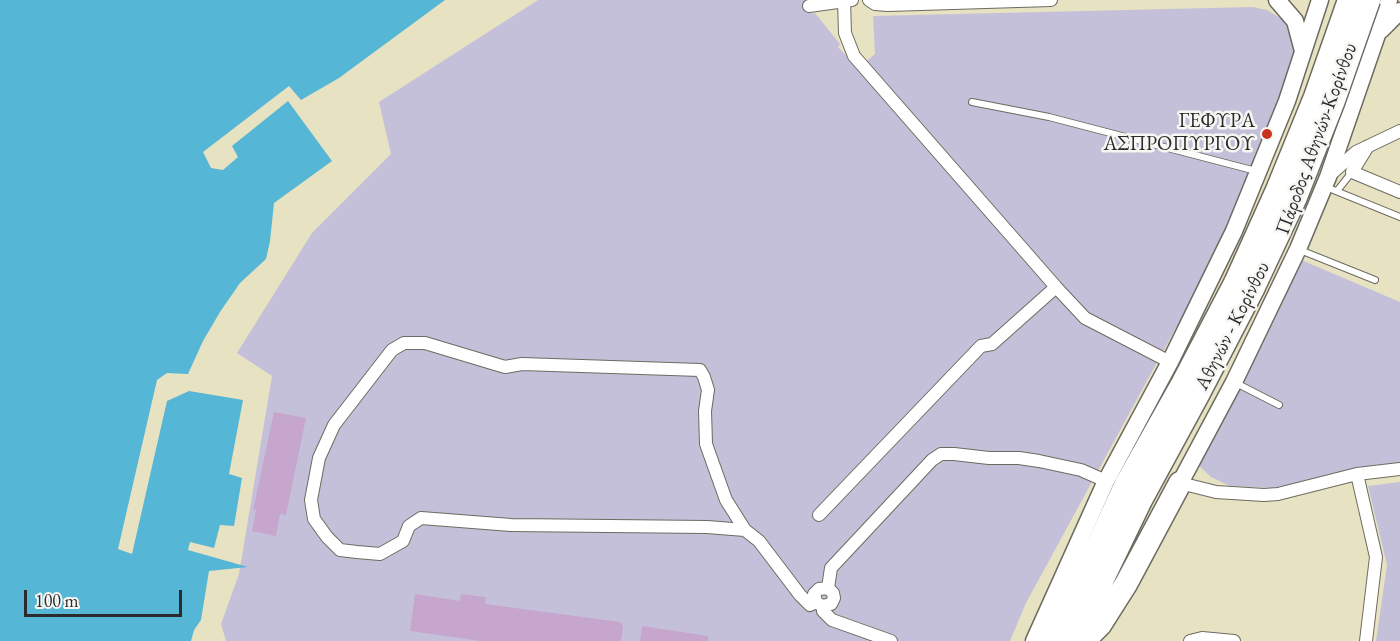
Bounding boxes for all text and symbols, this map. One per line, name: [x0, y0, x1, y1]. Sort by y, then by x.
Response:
street label: Πάροδος Αθηνών-Κορίνθου: [1271, 40, 1363, 238]
place label: ΓΕΦΥΡΑ ΑΣΠΡΟΠΥΡΓΟΥ: [1103, 110, 1255, 157]
marker: ΓΕΦΥΡΑ ΑΣΠΡΟΠΥΡΓΟΥ: [1260, 127, 1274, 141]
street label: Αθηνών - Κορίνθου: [1190, 258, 1276, 394]
scale bar: [27, 578, 184, 616]
text: 100 m: [35, 589, 79, 612]

